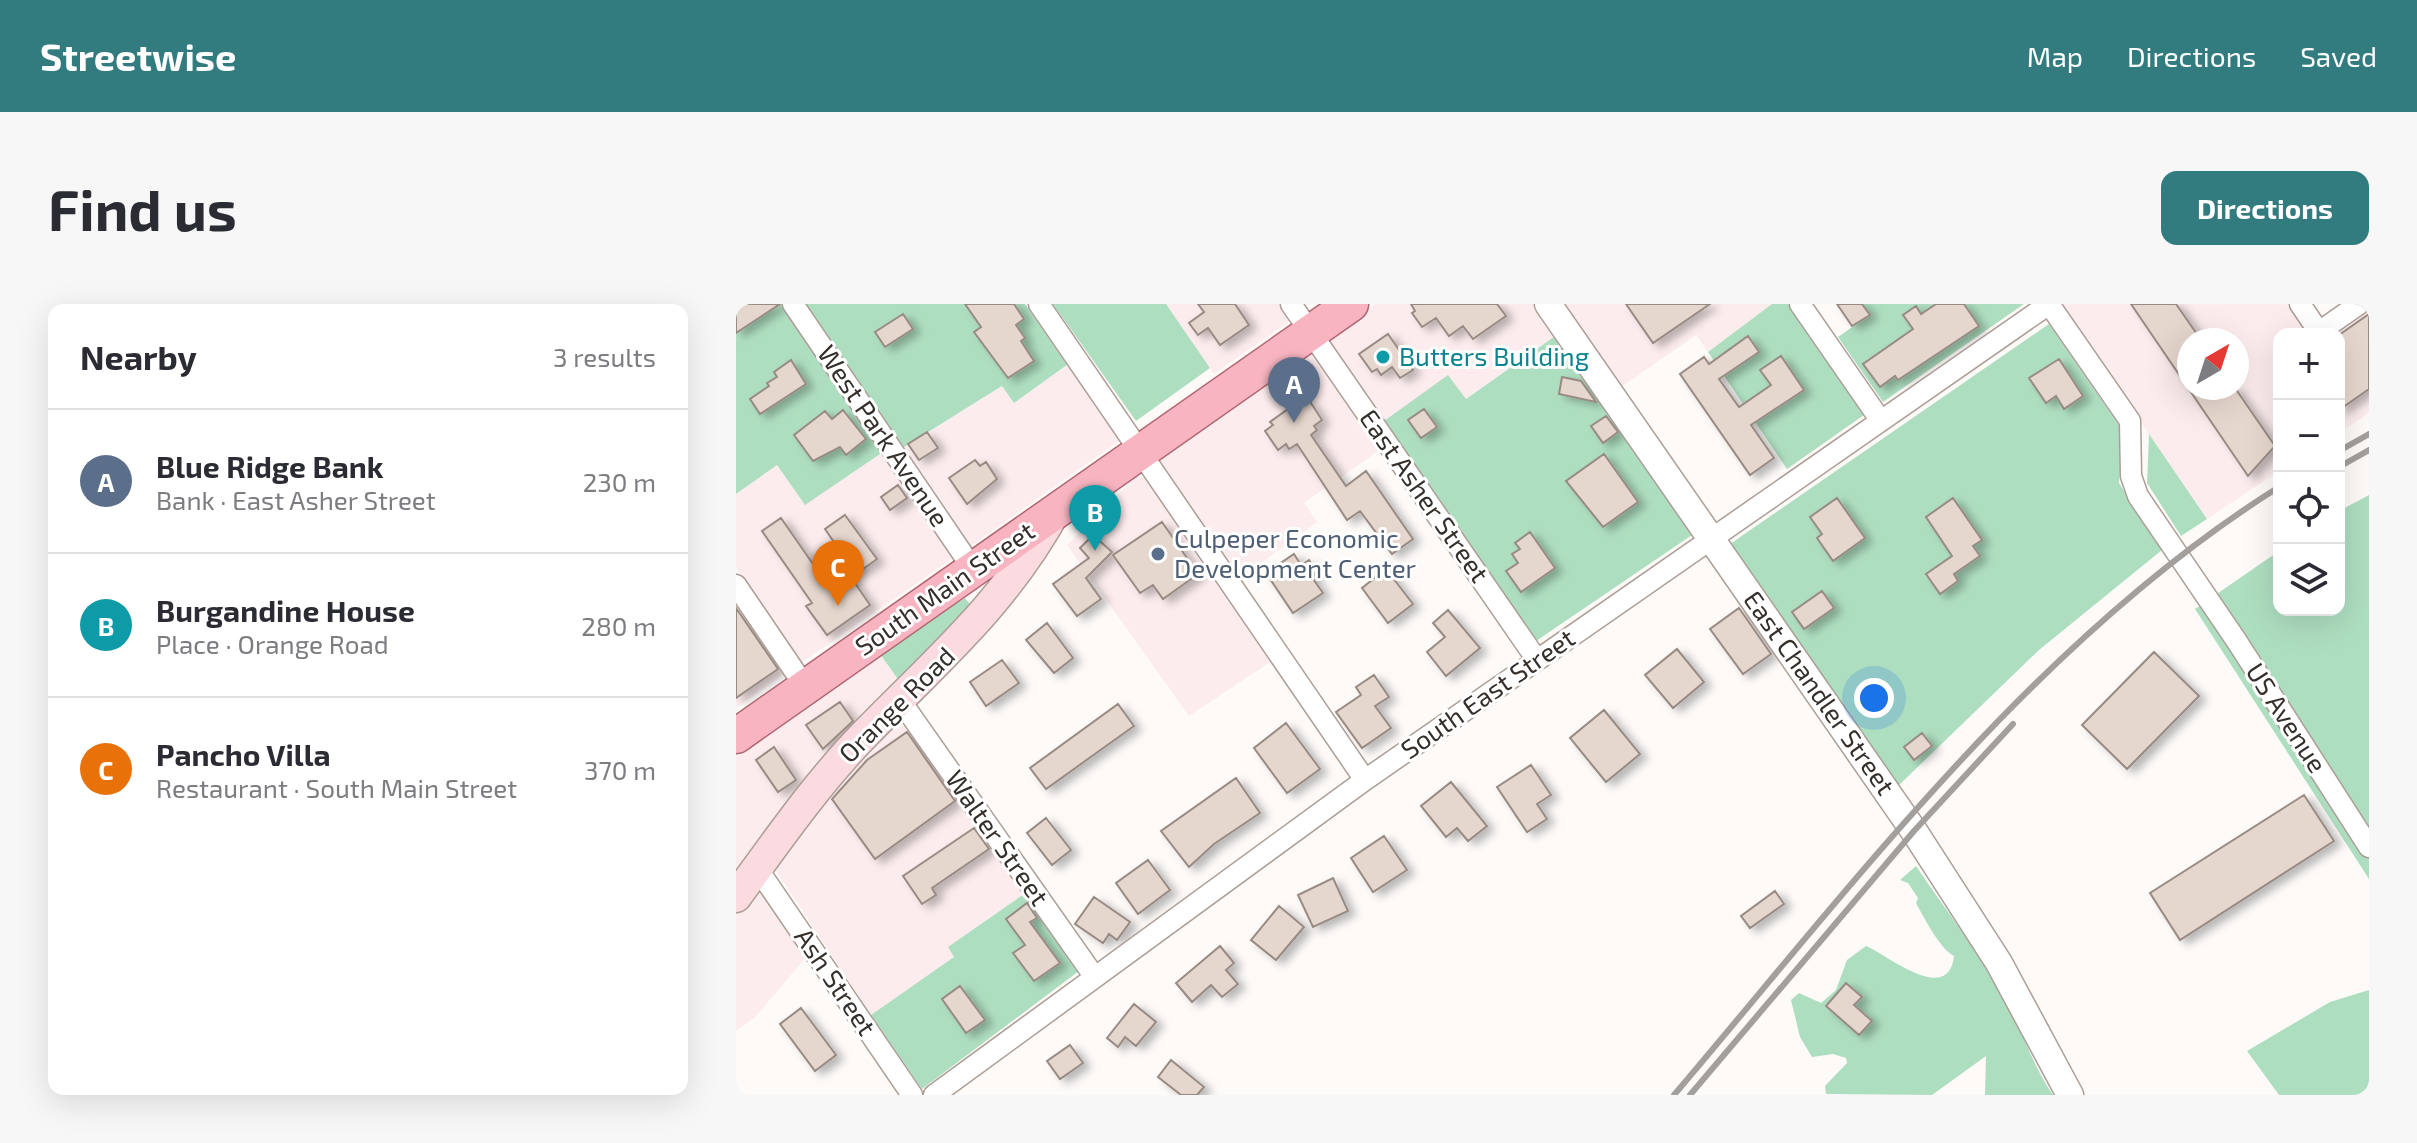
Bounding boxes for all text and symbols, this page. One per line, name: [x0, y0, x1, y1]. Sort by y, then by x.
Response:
text: Streetwise: [40, 33, 236, 79]
text: Map: [2027, 39, 2083, 73]
text: Directions: [2127, 39, 2256, 73]
text: Saved: [2300, 39, 2377, 73]
button: Directions: [2161, 171, 2369, 245]
text: Find us: [48, 175, 237, 242]
north arrow: [2177, 328, 2249, 400]
map controls: [2273, 328, 2345, 616]
button: +: [2273, 328, 2345, 400]
text: Nearby: [80, 336, 197, 377]
street label: West Park Avenue: [812, 339, 956, 532]
place label: Butters Building: [1399, 340, 1589, 371]
text: 3 results: [553, 341, 656, 372]
marker: Butters Building: [1374, 348, 1392, 366]
pin: A: [1268, 357, 1320, 423]
button: −: [2273, 400, 2345, 472]
street label: East Asher Street: [1354, 403, 1496, 587]
text: Blue Ridge Bank: [156, 448, 384, 484]
text: A: [98, 466, 114, 497]
text: 230 m: [583, 466, 656, 497]
button: locate: [2273, 472, 2345, 544]
text: Bank · East Asher Street: [156, 484, 436, 515]
pin: B: [1069, 485, 1121, 551]
street label: South Main Street: [849, 514, 1040, 661]
place label: Culpeper Economic Development Center: [1174, 522, 1416, 583]
pin: C: [812, 540, 864, 606]
button: layers: [2273, 544, 2345, 616]
marker: Culpeper Economic Development Center: [1149, 545, 1167, 563]
street label: East Chandler Street: [1738, 584, 1902, 800]
text: Burgandine House: [156, 592, 415, 628]
text: B: [98, 610, 114, 641]
text: 280 m: [581, 610, 656, 641]
street label: South East Street: [1394, 621, 1580, 764]
text: Place · Orange Road: [156, 628, 389, 659]
street label: Orange Road: [832, 640, 960, 768]
street label: US Avenue: [2240, 657, 2334, 778]
your location: [1854, 678, 1894, 718]
text: Pancho Villa: [156, 736, 331, 772]
text: C: [98, 754, 114, 785]
text: 370 m: [584, 754, 656, 785]
street label: Walter Street: [940, 764, 1056, 911]
text: Restaurant · South Main Street: [156, 772, 517, 803]
street label: Ash Street: [789, 922, 883, 1041]

